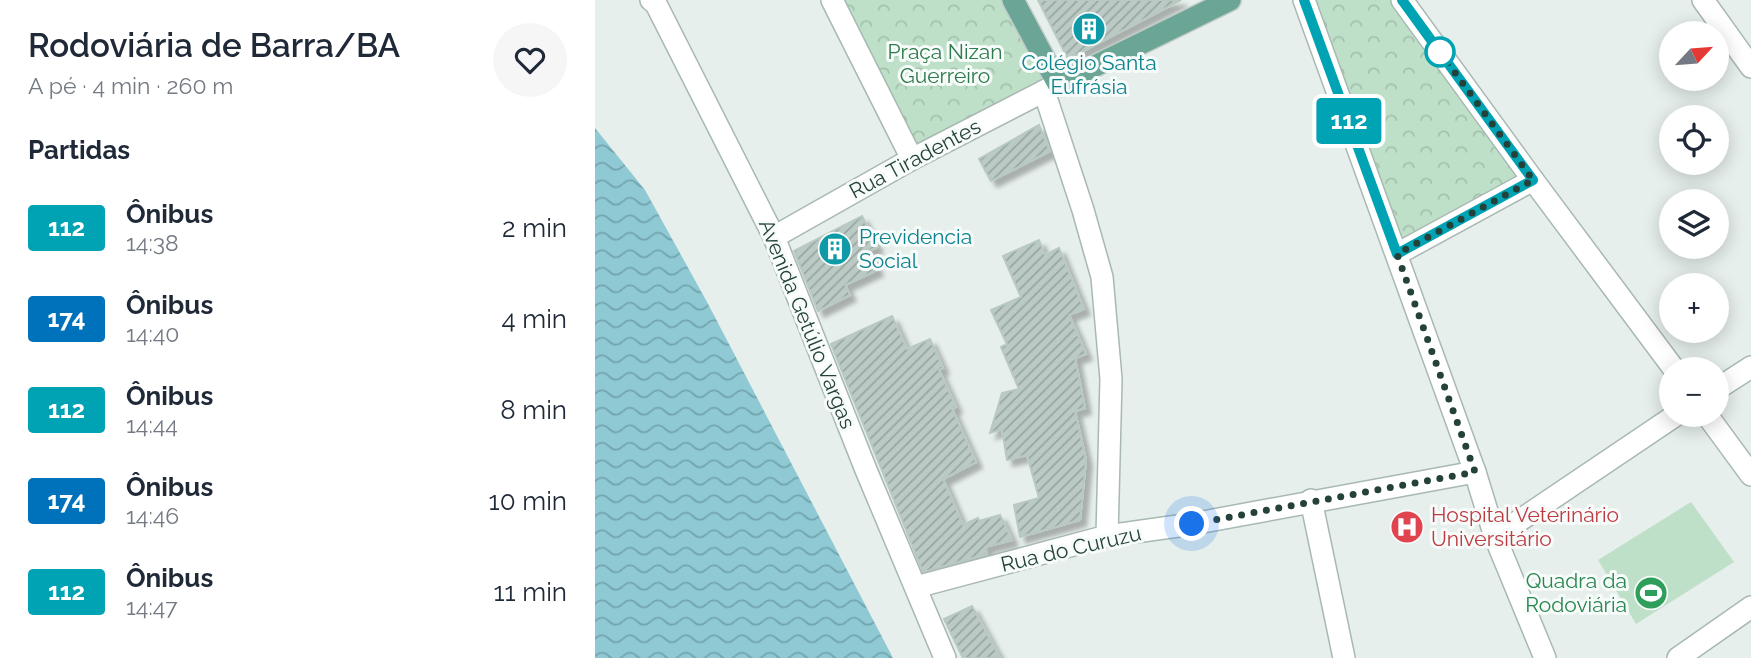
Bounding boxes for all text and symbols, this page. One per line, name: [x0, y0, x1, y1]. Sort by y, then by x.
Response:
building icon: Colégio Santa Eufrásia: [1070, 10, 1108, 48]
north arrow: [1659, 21, 1729, 91]
map controls: [1659, 21, 1729, 427]
button: heart: [493, 23, 567, 97]
text: Rodoviária de Barra/BA: [28, 26, 400, 65]
unlabelled marker: [1425, 37, 1455, 67]
park label: Praça Nizan Guerreiro: [888, 39, 1002, 88]
place label: Colégio Santa Eufrásia: [1021, 50, 1157, 99]
text: A pé · 4 min · 260 m: [28, 72, 233, 99]
line badge: 112: [1309, 98, 1389, 144]
button: locate: [1659, 105, 1729, 175]
text: 112: [1330, 106, 1368, 135]
street label: Rua Tiradentes: [845, 113, 985, 204]
text: Partidas: [28, 135, 130, 165]
button: layers: [1659, 189, 1729, 259]
text: Ônibus: [126, 199, 213, 229]
text: 112: [48, 213, 85, 242]
text: 2 min: [502, 213, 567, 243]
street label: Avenida Getúlio Vargas: [754, 215, 861, 432]
place label: Previdencia Social: [859, 224, 972, 273]
text: 14:38: [126, 229, 179, 256]
building icon: Previdencia Social: [816, 230, 854, 268]
button: +: [1659, 273, 1729, 343]
text: Ônibus: [126, 290, 213, 320]
text: 174: [47, 304, 86, 333]
text: 4 min: [501, 304, 567, 334]
text: 14:40: [126, 320, 179, 347]
button: −: [1659, 357, 1729, 427]
text: Ônibus: [126, 381, 213, 411]
text: 112: [48, 395, 85, 424]
text: 8 min: [500, 395, 567, 425]
text: 14:44: [126, 411, 178, 438]
text: Ônibus: [126, 472, 213, 502]
text: 174: [47, 486, 86, 515]
text: 10 min: [489, 486, 567, 516]
text: 14:46: [126, 502, 179, 529]
place label: Hospital Veterinário Universitário: [1431, 502, 1619, 551]
your location: [1174, 506, 1209, 541]
hospital icon: Hospital Veterinário Universitário: [1388, 508, 1426, 546]
street label: Rua do Curuzu: [998, 520, 1144, 577]
text: Ônibus: [126, 563, 213, 593]
place label: Quadra da Rodoviária: [1525, 568, 1627, 617]
sports icon: Quadra da Rodoviária: [1632, 574, 1670, 612]
text: 112: [48, 577, 85, 606]
text: 11 min: [493, 577, 567, 607]
text: 14:47: [126, 593, 177, 620]

